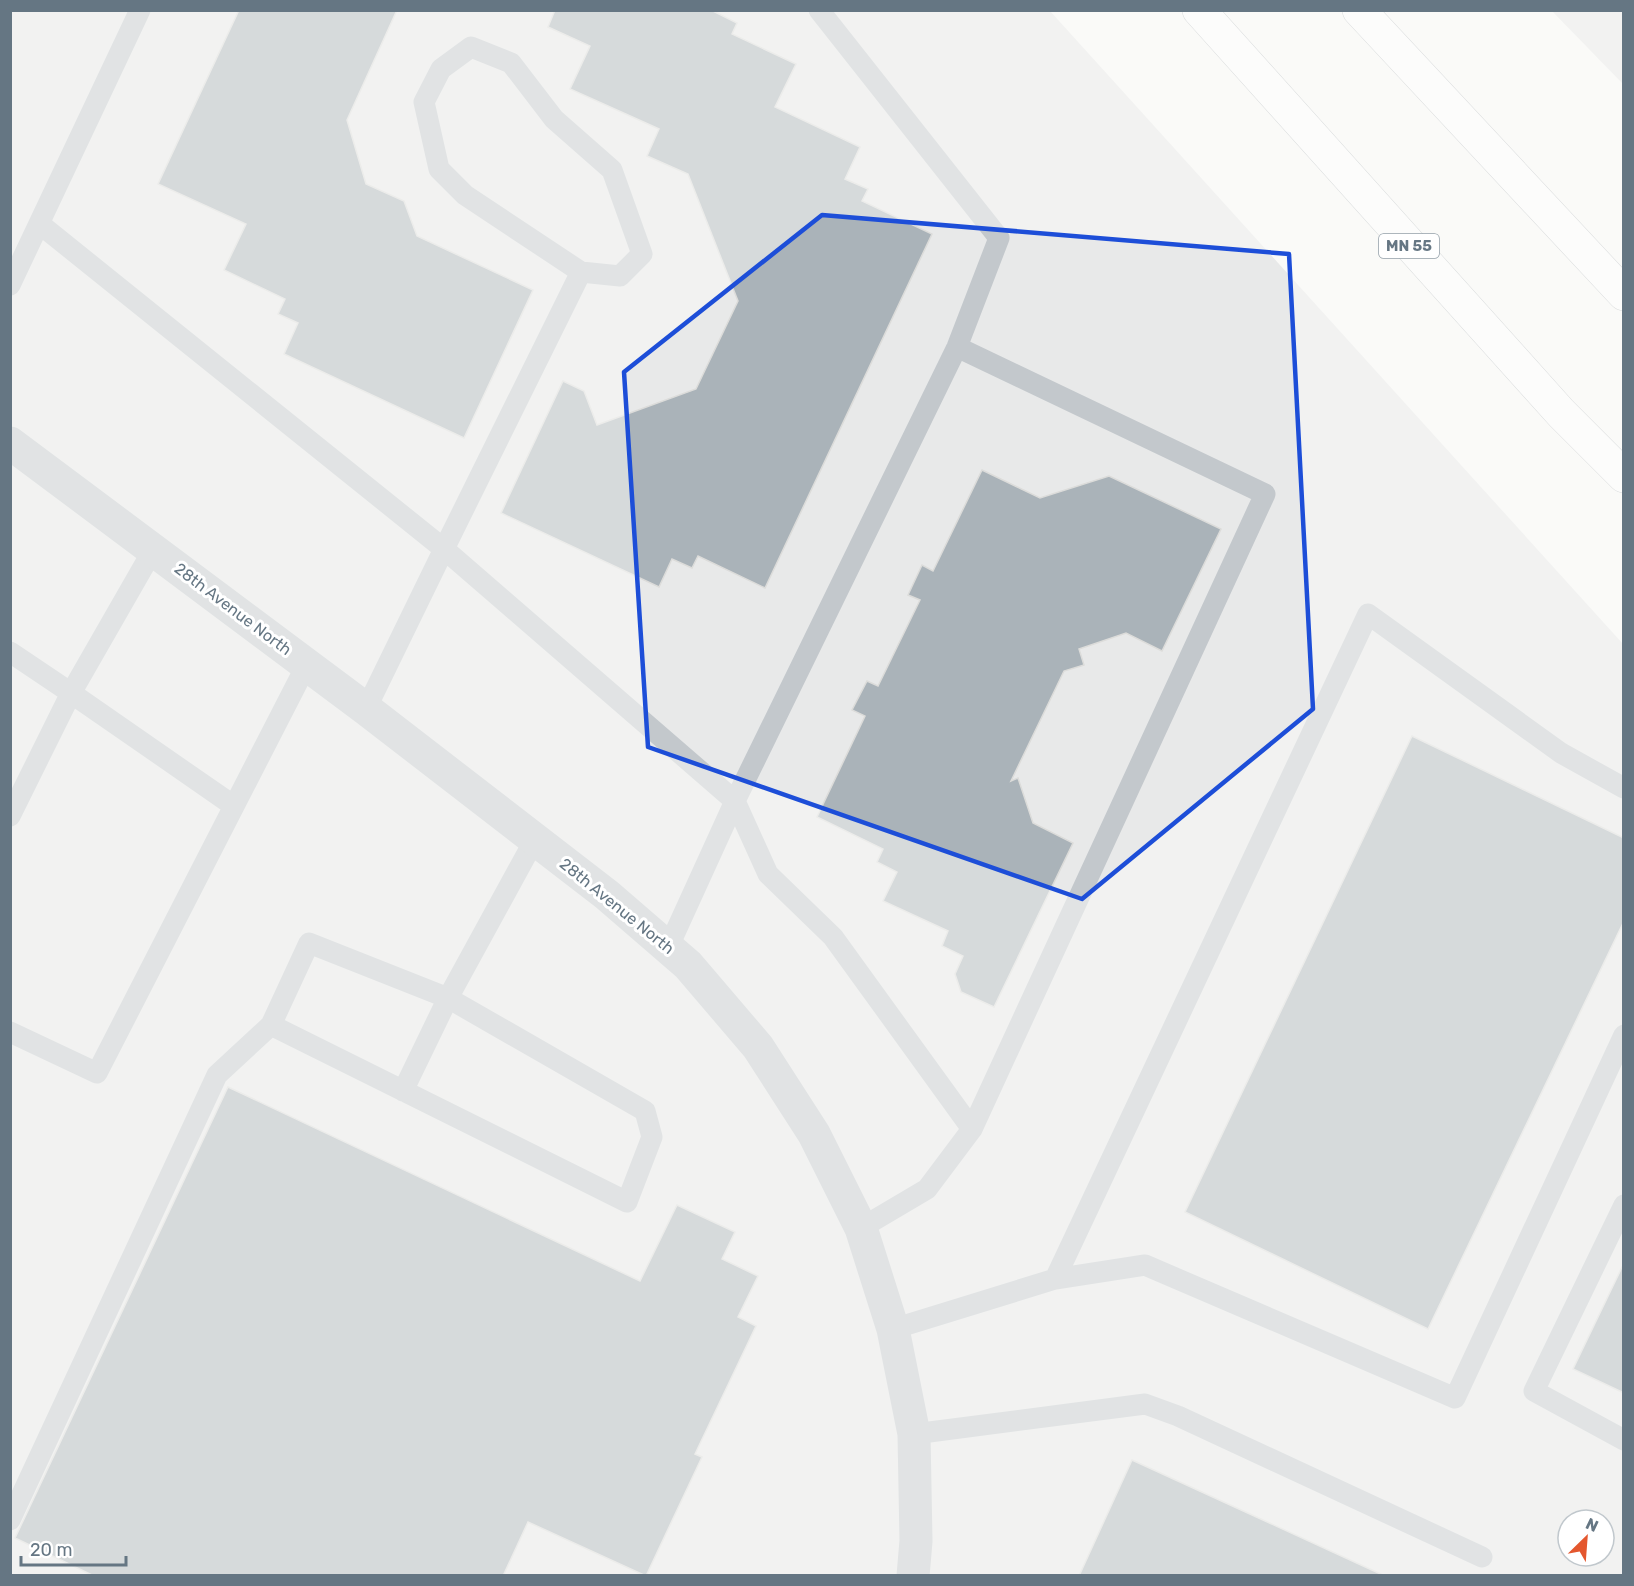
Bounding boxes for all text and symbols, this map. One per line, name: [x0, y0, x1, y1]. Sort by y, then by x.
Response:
road number: MN 55: [1379, 234, 1439, 258]
street label: 28th Avenue North: [171, 559, 295, 659]
street label: 28th Avenue North: [556, 854, 678, 958]
north arrow: [1556, 1508, 1616, 1568]
text: N: [1583, 1514, 1601, 1536]
scale bar: [21, 1529, 126, 1567]
text: 20 m: [30, 1539, 72, 1561]

